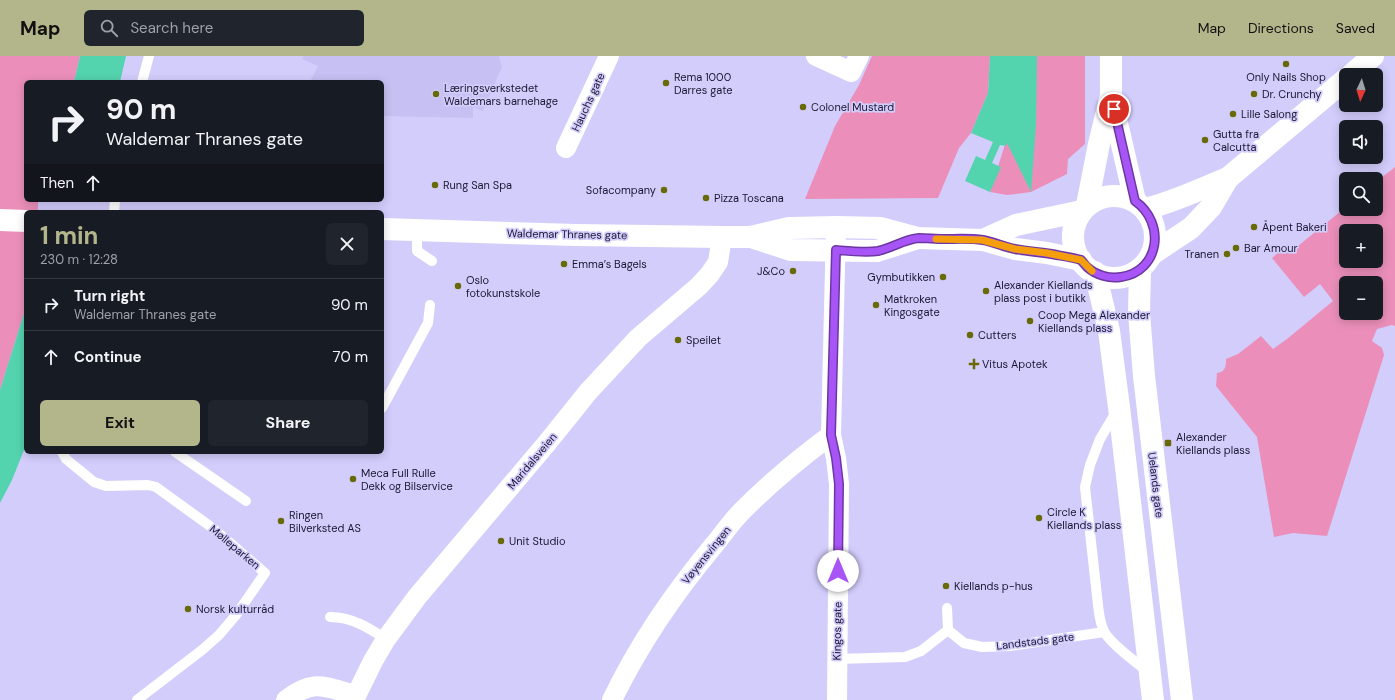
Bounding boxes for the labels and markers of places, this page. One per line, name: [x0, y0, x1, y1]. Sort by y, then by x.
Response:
marker: Only Nails Shop: [1281, 59, 1291, 69]
place label: Rema 1000 Darres gate: [674, 70, 733, 97]
place label: Only Nails Shop: [1246, 70, 1326, 84]
marker: Rema 1000 Darres gate: [661, 78, 671, 88]
place label: Læringsverkstedet Waldemars barnehage: [444, 81, 558, 108]
place label: Dr. Crunchy: [1262, 87, 1321, 101]
marker: Læringsverkstedet Waldemars barnehage: [431, 89, 441, 99]
marker: Dr. Crunchy: [1249, 89, 1259, 99]
pin: [1097, 92, 1131, 126]
place label: Colonel Mustard: [811, 100, 894, 114]
marker: Colonel Mustard: [798, 102, 808, 112]
place label: Lille Salong: [1241, 107, 1297, 121]
marker: Lille Salong: [1228, 109, 1238, 119]
place label: Gutta fra Calcutta: [1213, 127, 1259, 154]
marker: Gutta fra Calcutta: [1200, 135, 1210, 145]
place label: Rung San Spa: [443, 178, 512, 192]
marker: Rung San Spa: [430, 180, 440, 190]
place label: Sofacompany: [586, 183, 656, 197]
marker: Sofacompany: [659, 185, 669, 195]
place label: Pizza Toscana: [714, 191, 784, 205]
marker: Pizza Toscana: [701, 193, 711, 203]
place label: Åpent Bakeri: [1262, 220, 1327, 234]
marker: Åpent Bakeri: [1249, 222, 1259, 232]
place label: Bar Amour: [1244, 241, 1298, 255]
marker: Bar Amour: [1231, 243, 1241, 253]
place label: Tranen: [1185, 247, 1219, 261]
marker: Tranen: [1222, 249, 1232, 259]
place label: Emma’s Bagels: [572, 257, 647, 271]
marker: Emma’s Bagels: [559, 259, 569, 269]
place label: J&Co: [757, 264, 785, 278]
marker: J&Co: [788, 266, 798, 276]
place label: Gymbutikken: [867, 270, 935, 284]
marker: Gymbutikken: [938, 272, 948, 282]
place label: Oslo fotokunstskole: [466, 273, 540, 300]
place label: Alexander Kiellands plass post i butikk: [994, 278, 1093, 305]
marker: Oslo fotokunstskole: [453, 281, 463, 291]
marker: Alexander Kiellands plass post i butikk: [981, 286, 991, 296]
place label: Matkroken Kingosgate: [884, 292, 940, 319]
marker: Matkroken Kingosgate: [871, 300, 881, 310]
place label: Coop Mega Alexander Kiellands plass: [1038, 308, 1150, 335]
marker: Coop Mega Alexander Kiellands plass: [1025, 316, 1035, 326]
place label: Cutters: [978, 328, 1017, 342]
marker: Cutters: [965, 330, 975, 340]
place label: Speilet: [686, 333, 721, 347]
marker: Speilet: [673, 335, 683, 345]
place label: Vitus Apotek: [982, 357, 1048, 371]
marker: Vitus Apotek: [969, 359, 979, 369]
place label: Alexander Kiellands plass: [1176, 430, 1250, 457]
marker: Alexander Kiellands plass: [1163, 438, 1173, 448]
place label: Meca Full Rulle Dekk og Bilservice: [361, 466, 453, 493]
marker: Meca Full Rulle Dekk og Bilservice: [348, 474, 358, 484]
place label: Circle K Kiellands plass: [1047, 505, 1121, 532]
place label: Ringen Bilverksted AS: [289, 508, 361, 535]
marker: Circle K Kiellands plass: [1034, 513, 1044, 523]
marker: Ringen Bilverksted AS: [276, 516, 286, 526]
place label: Unit Studio: [509, 534, 565, 548]
marker: Unit Studio: [496, 536, 506, 546]
place label: Kiellands p-hus: [954, 579, 1033, 593]
marker: Kiellands p-hus: [941, 581, 951, 591]
place label: Norsk kulturråd: [196, 602, 274, 616]
marker: Norsk kulturråd: [183, 604, 193, 614]

